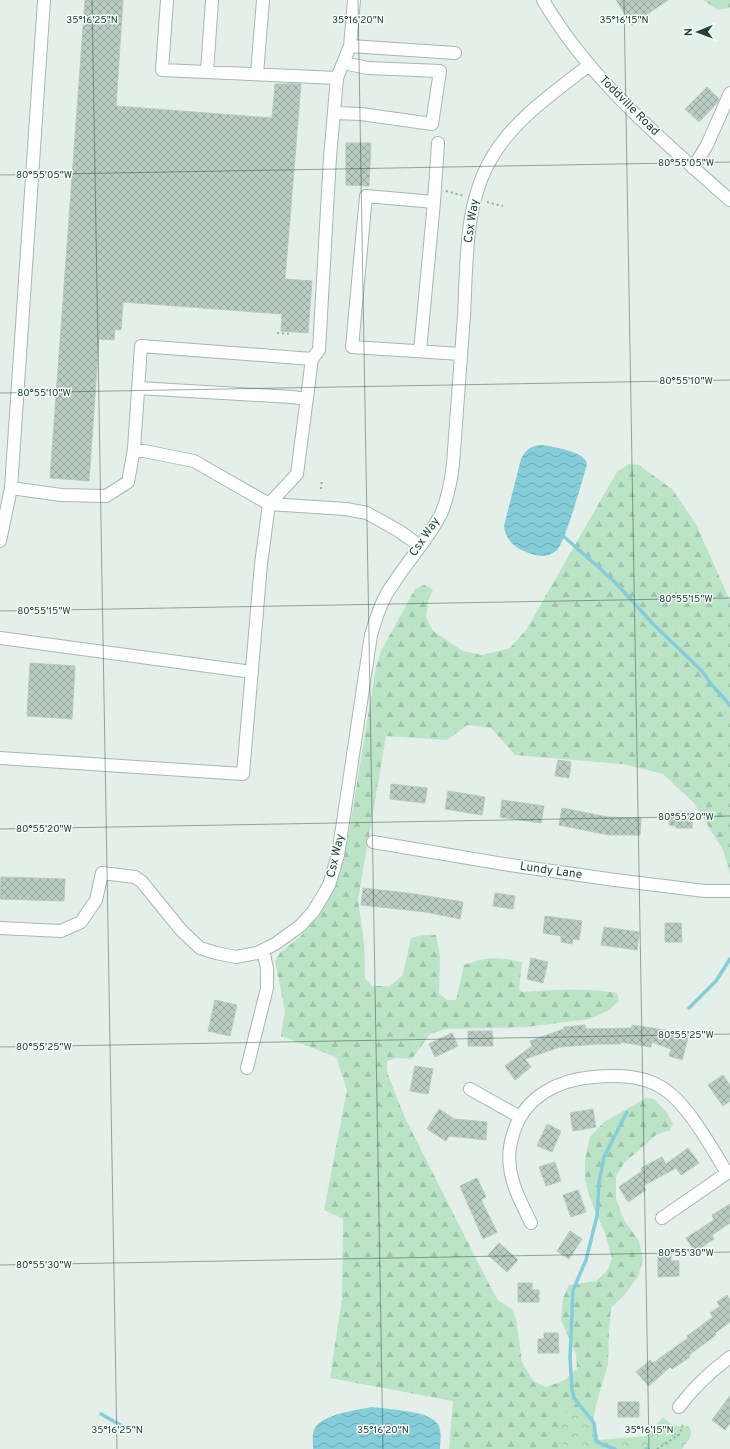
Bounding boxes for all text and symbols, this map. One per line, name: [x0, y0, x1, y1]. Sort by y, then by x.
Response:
north arrow: [678, 12, 718, 52]
text: 35°16'25"N: [66, 14, 118, 27]
text: 35°16'20"N: [332, 14, 384, 27]
text: 35°16'15"N: [599, 14, 649, 27]
text: N: [682, 28, 696, 36]
street label: Toddville Road: [595, 72, 663, 140]
text: 80°55'05"W: [658, 157, 714, 170]
text: 80°55'05"W: [16, 169, 72, 182]
street label: Csx Way: [461, 198, 483, 244]
text: 80°55'10"W: [659, 375, 713, 388]
text: 80°55'10"W: [17, 387, 71, 400]
street label: Csx Way: [406, 514, 444, 560]
text: 80°55'15"W: [659, 593, 713, 606]
text: 80°55'15"W: [17, 605, 71, 618]
text: 80°55'20"W: [658, 811, 714, 824]
text: 80°55'20"W: [16, 823, 72, 836]
street label: Csx Way: [323, 833, 349, 879]
street label: Lundy Lane: [519, 859, 583, 883]
text: 80°55'25"W: [658, 1029, 714, 1042]
text: 80°55'25"W: [16, 1041, 72, 1054]
text: 80°55'30"W: [658, 1247, 714, 1260]
text: 80°55'30"W: [16, 1259, 72, 1272]
text: 35°16'25"N: [91, 1424, 143, 1437]
text: 35°16'20"N: [357, 1424, 409, 1437]
text: 35°16'15"N: [624, 1424, 674, 1437]

